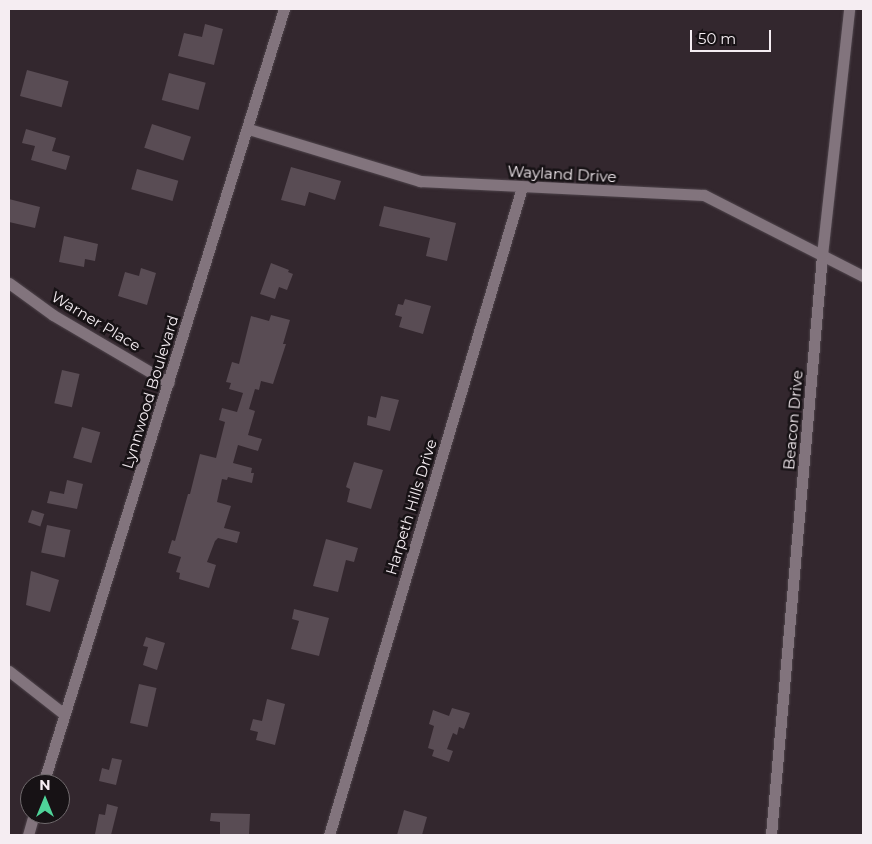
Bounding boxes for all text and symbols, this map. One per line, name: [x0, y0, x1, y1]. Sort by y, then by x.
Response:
scale bar: [692, 20, 773, 52]
text: 50 m: [698, 29, 736, 48]
street label: Wayland Drive: [507, 162, 617, 186]
street label: Warner Place: [48, 287, 144, 355]
street label: Lynnwood Boulevard: [118, 313, 182, 471]
street label: Beacon Drive: [780, 369, 806, 471]
street label: Harpeth Hills Drive: [382, 437, 440, 577]
north arrow: [20, 774, 70, 824]
text: N: [39, 776, 51, 794]

